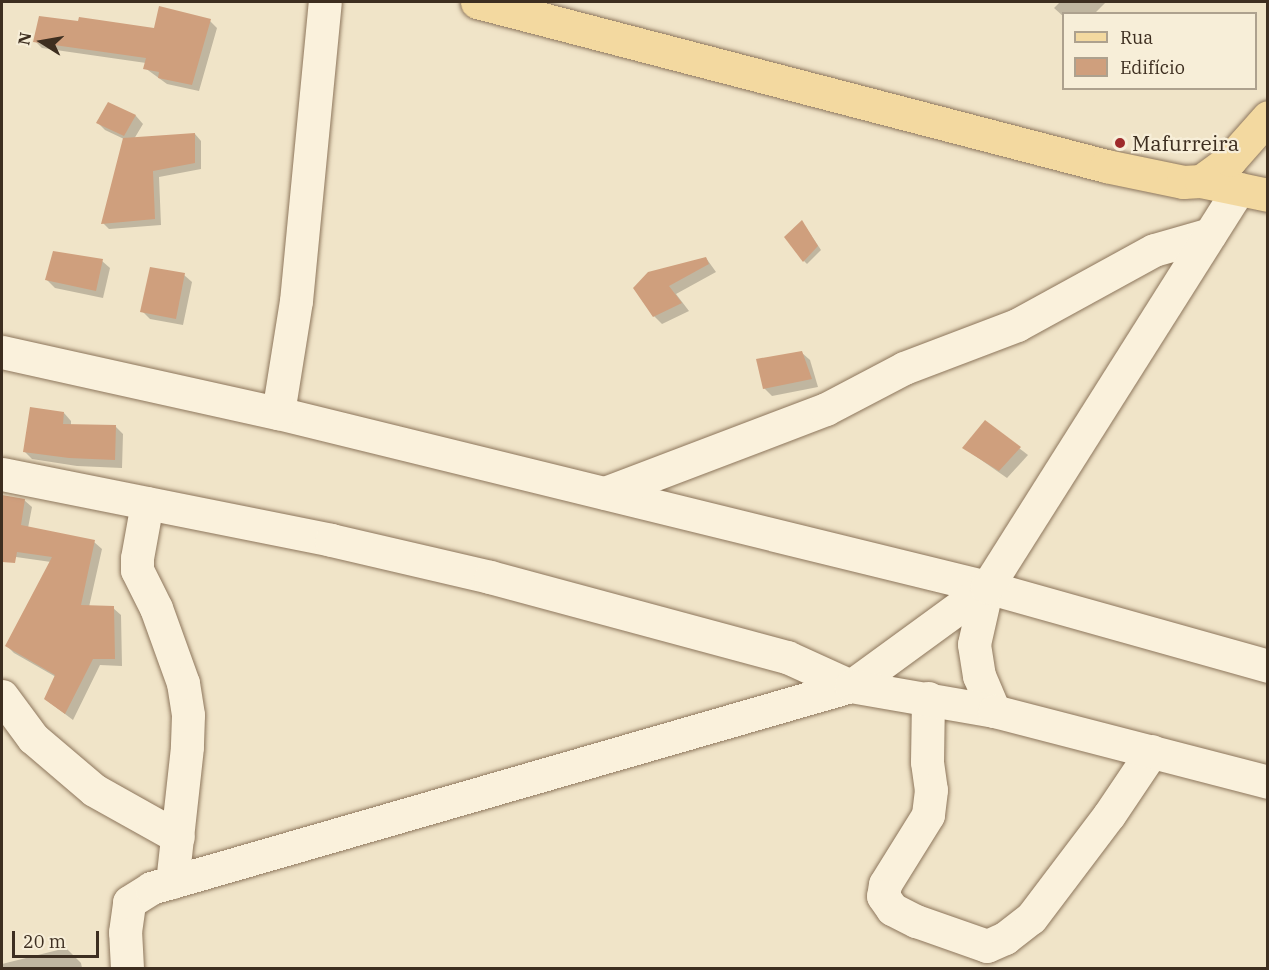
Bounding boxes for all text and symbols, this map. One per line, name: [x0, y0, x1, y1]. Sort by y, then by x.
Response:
north arrow: [12, 12, 72, 72]
legend: [1062, 12, 1257, 90]
text: Rua: [1120, 26, 1153, 49]
text: N: [13, 30, 35, 47]
text: Edifício: [1120, 56, 1185, 79]
place label: Mafurreira: [1132, 130, 1239, 156]
marker: Mafurreira: [1113, 136, 1127, 150]
scale bar: [15, 919, 102, 957]
text: 20 m: [23, 930, 66, 953]

